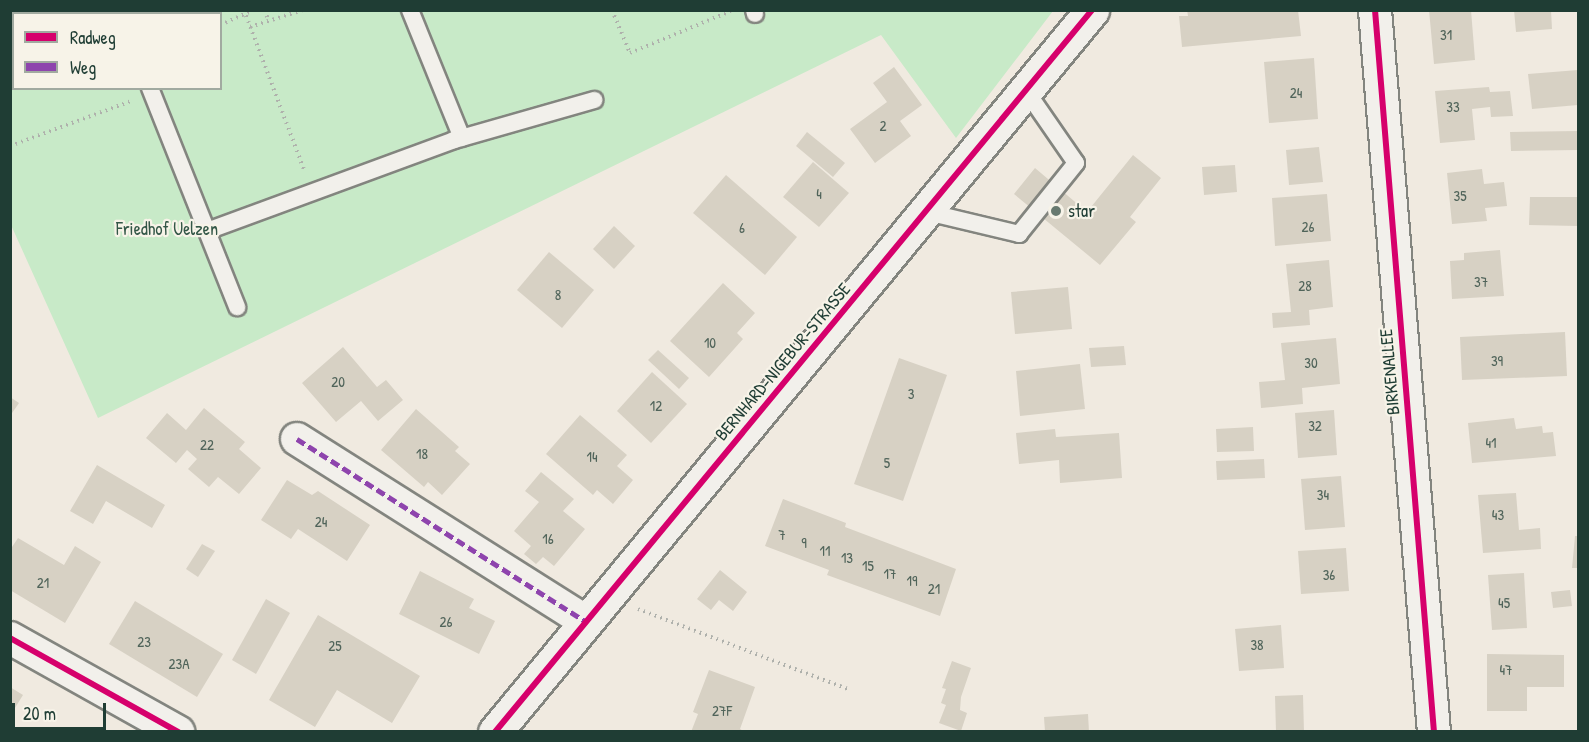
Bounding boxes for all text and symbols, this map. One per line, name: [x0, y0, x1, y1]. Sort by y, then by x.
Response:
legend: [12, 12, 222, 90]
text: Radweg: [70, 25, 116, 50]
house number: 31: [1440, 26, 1452, 44]
text: Weg: [70, 55, 96, 80]
house number: 24: [1290, 84, 1302, 102]
house number: 33: [1446, 98, 1460, 116]
house number: 2: [879, 117, 887, 135]
house number: 4: [816, 185, 822, 203]
house number: 35: [1453, 187, 1467, 205]
place label: star: [1068, 200, 1095, 222]
marker: star: [1049, 204, 1063, 218]
park label: Friedhof Uelzen: [116, 218, 218, 240]
house number: 26: [1301, 218, 1315, 236]
house number: 6: [739, 219, 745, 237]
house number: 37: [1474, 273, 1488, 291]
house number: 28: [1298, 277, 1312, 295]
street label: BERNHARD-NIGEBUR-STRASSE: [711, 279, 855, 445]
house number: 8: [555, 286, 561, 304]
street label: BIRKENALLEE: [1375, 328, 1405, 416]
house number: 10: [704, 334, 716, 352]
house number: 39: [1491, 352, 1503, 370]
house number: 30: [1304, 354, 1318, 372]
house number: 20: [331, 373, 345, 391]
house number: 3: [908, 385, 914, 403]
house number: 12: [650, 397, 662, 415]
house number: 32: [1308, 417, 1322, 435]
house number: 41: [1485, 434, 1497, 452]
house number: 22: [200, 436, 214, 454]
house number: 18: [416, 445, 428, 463]
house number: 14: [586, 448, 598, 466]
house number: 5: [884, 454, 890, 472]
house number: 34: [1317, 486, 1329, 504]
house number: 43: [1492, 506, 1504, 524]
house number: 24: [315, 513, 327, 531]
house number: 7: [778, 526, 786, 544]
house number: 16: [542, 530, 554, 548]
house number: 9: [801, 534, 807, 552]
house number: 11: [820, 542, 830, 560]
house number: 13: [841, 549, 853, 567]
house number: 15: [862, 557, 874, 575]
house number: 17: [884, 565, 896, 583]
house number: 36: [1323, 566, 1335, 584]
house number: 19: [907, 572, 917, 590]
house number: 21: [37, 574, 49, 592]
house number: 21: [928, 580, 940, 598]
house number: 45: [1498, 594, 1510, 612]
house number: 26: [439, 613, 453, 631]
house number: 23: [137, 633, 151, 651]
house number: 38: [1250, 636, 1264, 654]
house number: 25: [328, 637, 342, 655]
house number: 23A: [168, 655, 190, 673]
house number: 47: [1499, 661, 1513, 679]
scale bar: [15, 691, 110, 729]
text: 20 m: [23, 701, 56, 726]
house number: 27F: [712, 702, 732, 720]

